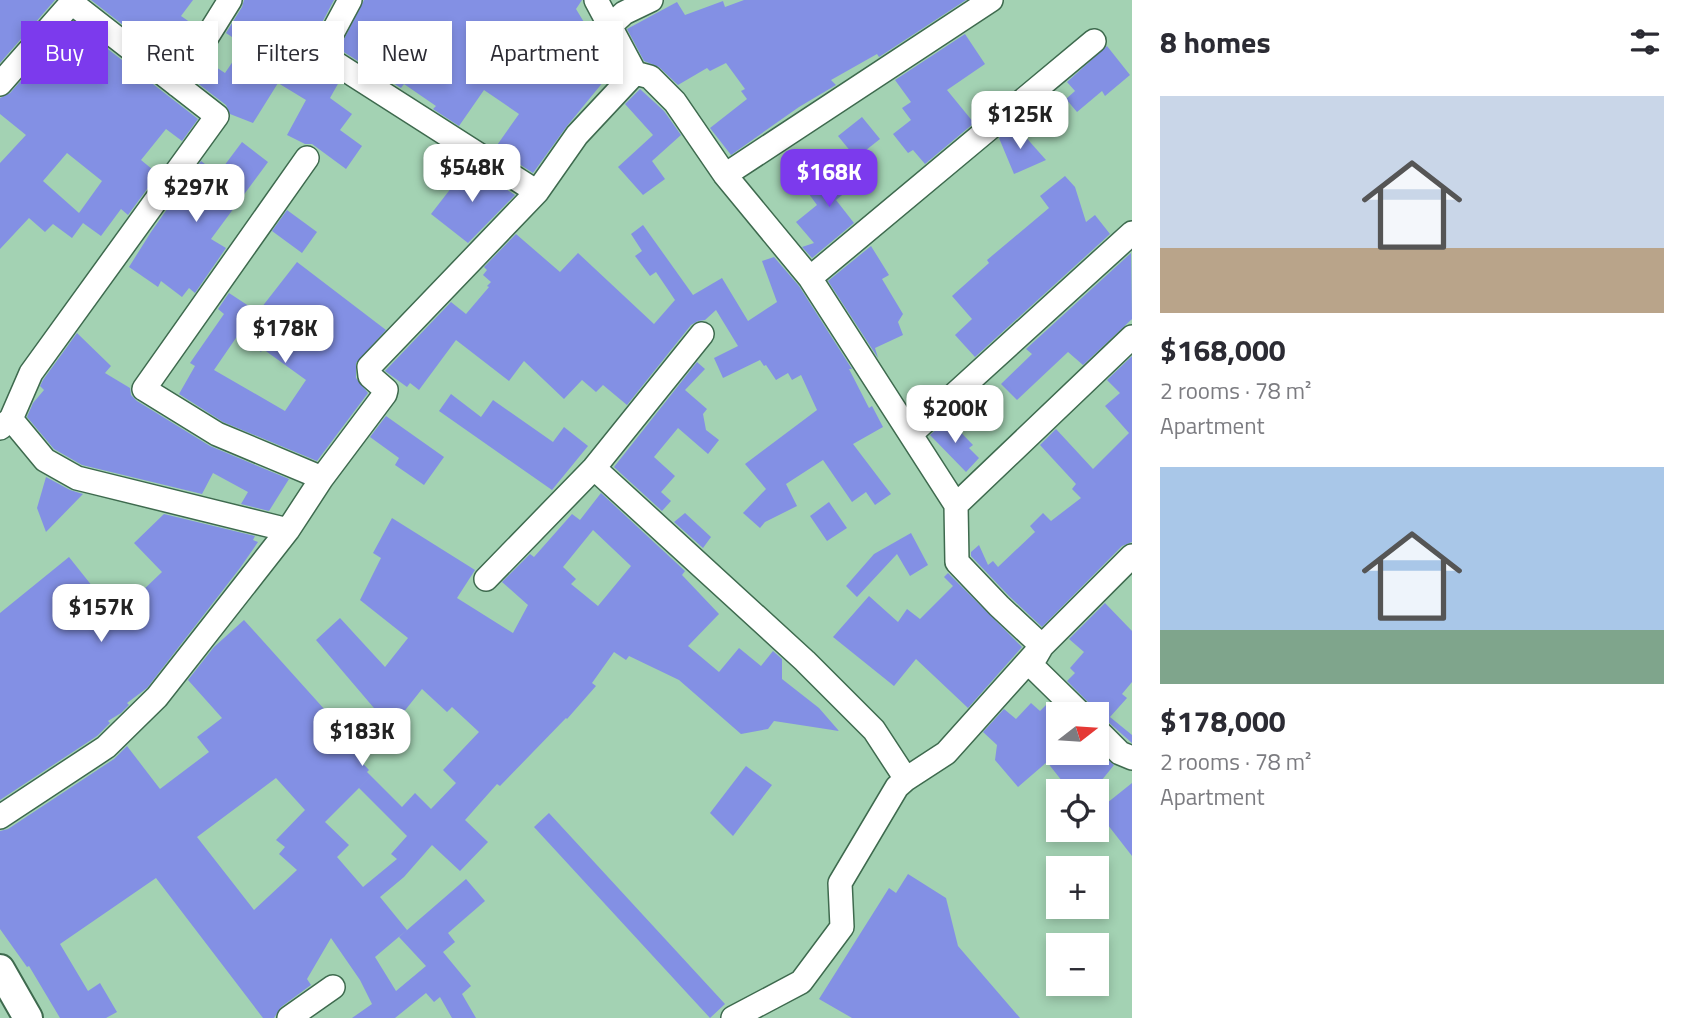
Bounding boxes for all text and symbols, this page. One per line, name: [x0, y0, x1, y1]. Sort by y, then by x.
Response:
text: 8 homes: [1160, 19, 1271, 65]
chip: Buy: [21, 21, 108, 84]
chip: Rent: [122, 21, 218, 84]
chip: Filters: [232, 21, 344, 84]
chip: New: [358, 21, 452, 84]
chip: Apartment: [466, 21, 623, 84]
icon: filters: [1626, 23, 1664, 61]
pin: $125K: [971, 92, 1069, 151]
text: $125K: [987, 96, 1053, 131]
icon: home: [1349, 142, 1475, 268]
pin: $548K: [423, 144, 521, 204]
text: $548K: [439, 149, 505, 184]
pin: $168K: [780, 150, 878, 209]
text: $168K: [796, 154, 862, 189]
pin: $297K: [147, 164, 245, 224]
text: $297K: [163, 169, 229, 204]
pin: $178K: [236, 306, 334, 365]
text: $178K: [252, 310, 318, 345]
text: $168,000: [1160, 327, 1286, 373]
text: 2 rooms · 78 m²: [1160, 373, 1311, 408]
pin: $200K: [906, 386, 1004, 445]
text: $200K: [922, 390, 988, 425]
text: Apartment: [1160, 408, 1265, 443]
icon: home: [1349, 513, 1475, 639]
pin: $157K: [52, 584, 150, 644]
text: $157K: [68, 589, 134, 624]
text: $178,000: [1160, 698, 1286, 744]
north arrow: [1046, 702, 1110, 765]
map controls: [1046, 702, 1109, 996]
pin: $183K: [313, 708, 411, 768]
text: $183K: [329, 713, 395, 748]
text: 2 rooms · 78 m²: [1160, 744, 1311, 779]
button: locate: [1046, 779, 1109, 842]
text: Apartment: [1160, 779, 1265, 814]
button: +: [1046, 856, 1109, 919]
button: −: [1046, 933, 1109, 996]

